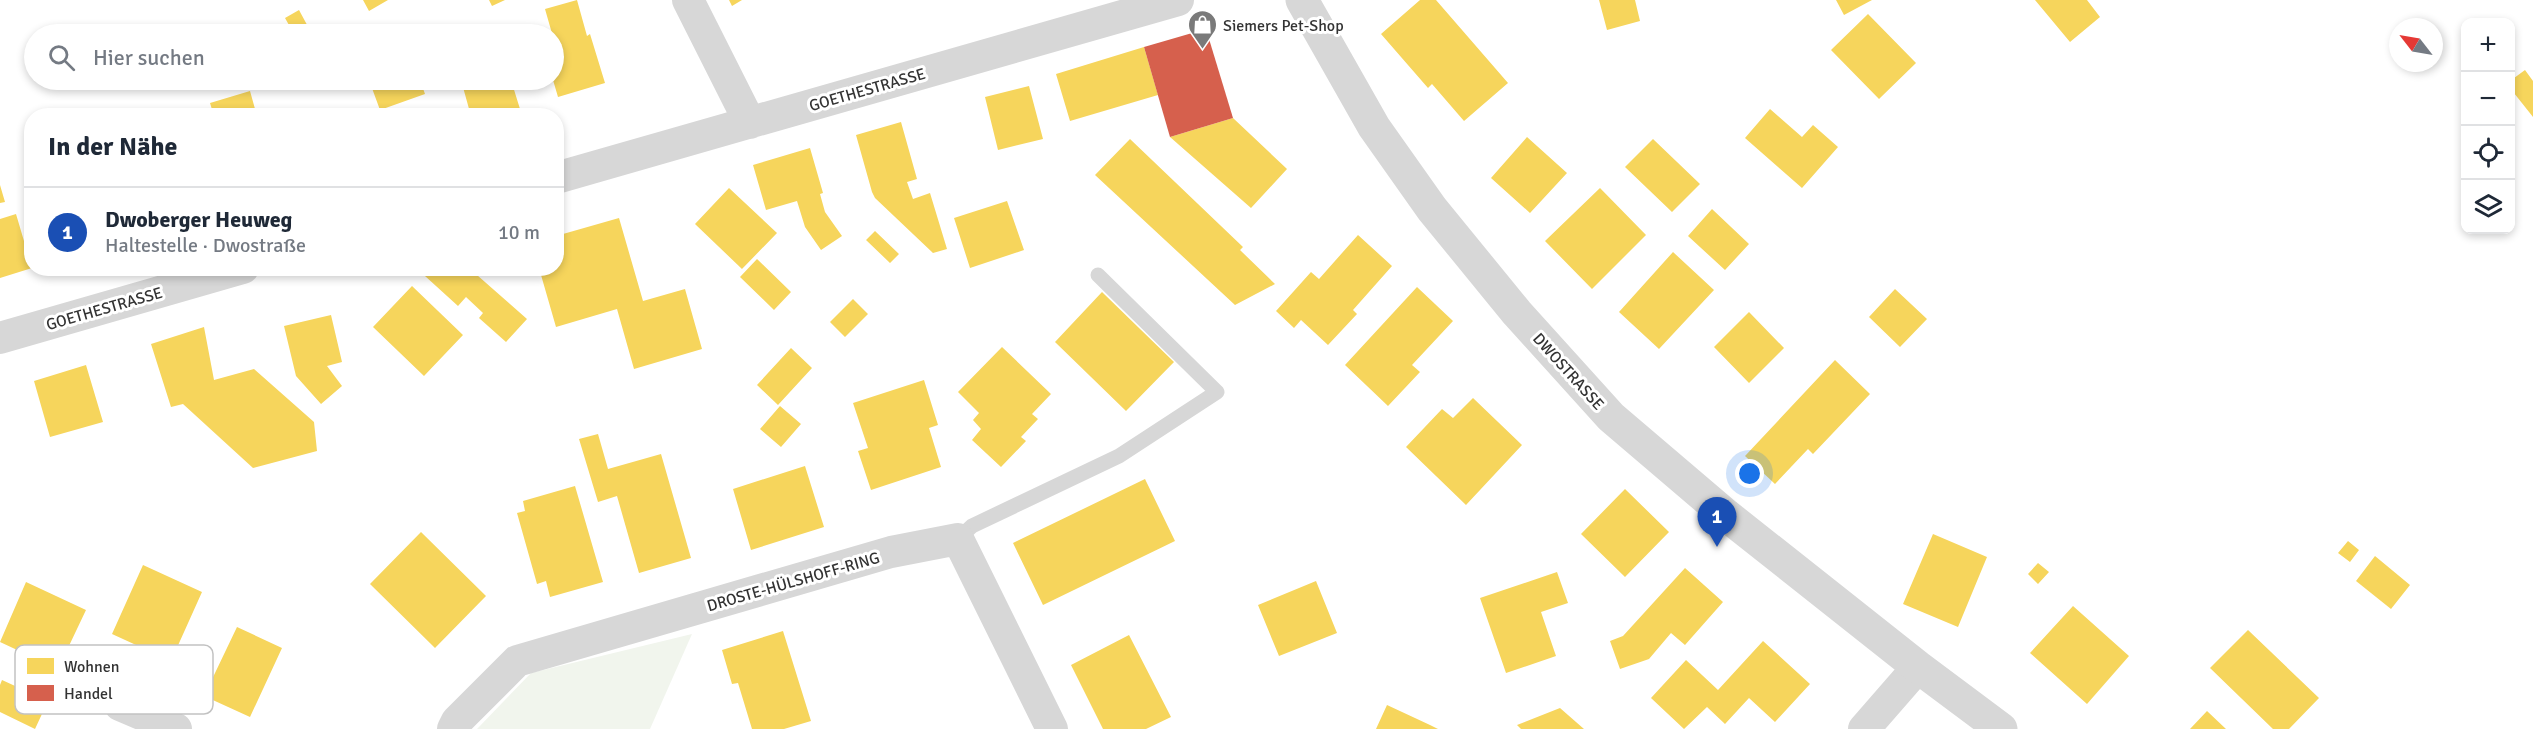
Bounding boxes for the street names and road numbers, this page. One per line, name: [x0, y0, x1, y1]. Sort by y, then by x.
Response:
street label: GOETHESTRASSE: [807, 64, 928, 116]
street label: GOETHESTRASSE: [44, 283, 165, 335]
street label: DWOSTRASSE: [1528, 329, 1608, 414]
street label: DROSTE-HÜLSHOFF-RING: [705, 548, 882, 616]

